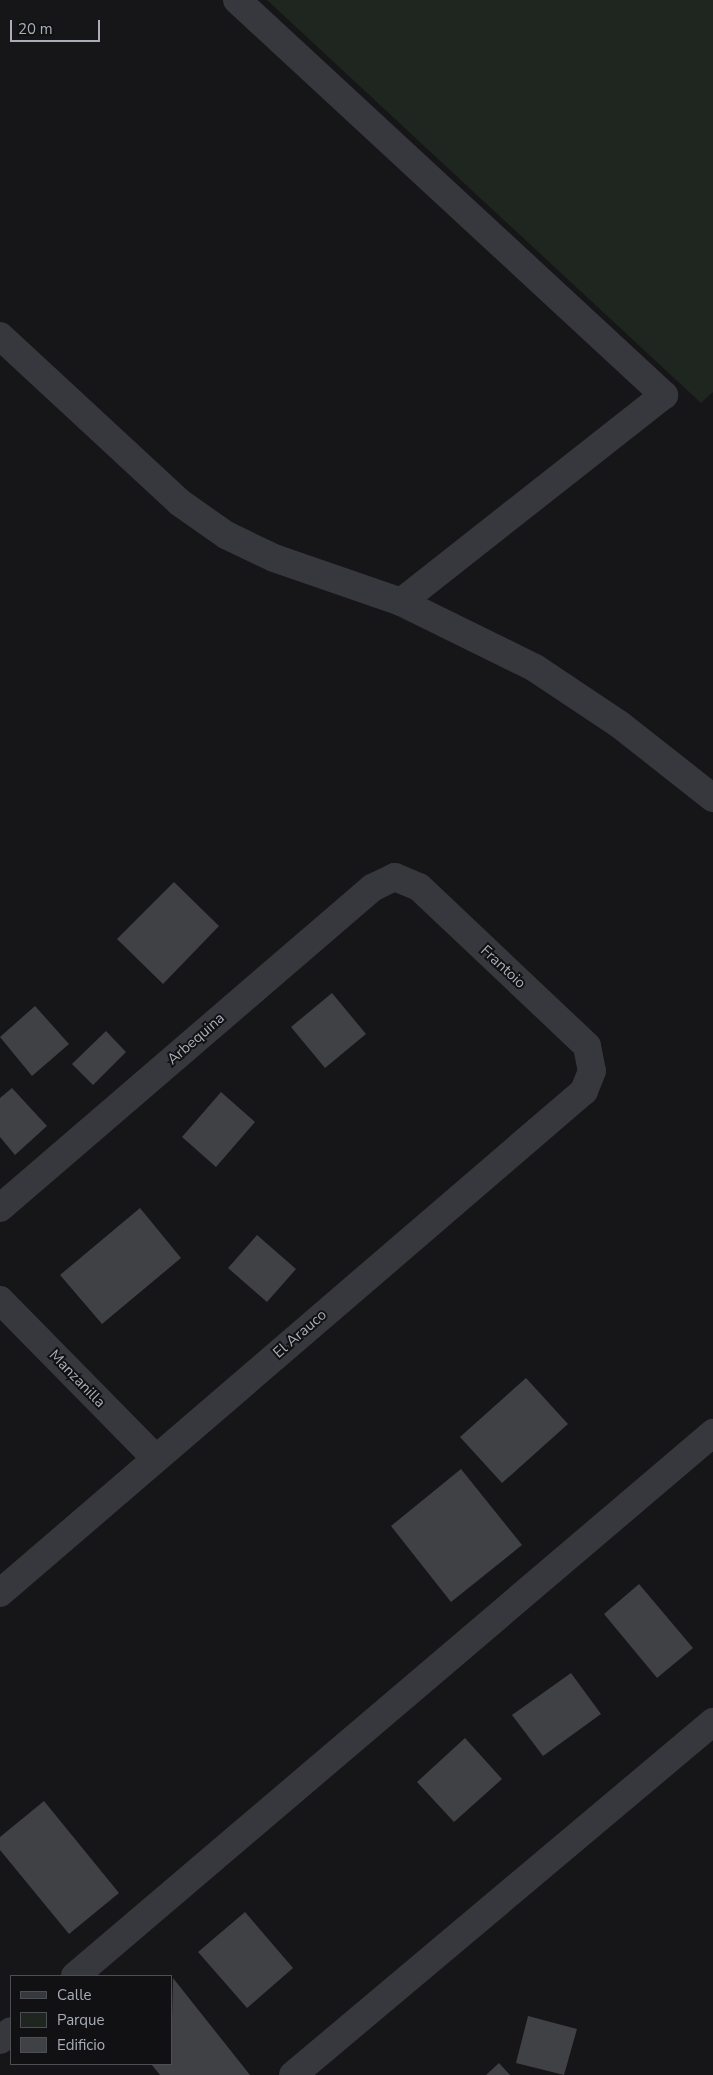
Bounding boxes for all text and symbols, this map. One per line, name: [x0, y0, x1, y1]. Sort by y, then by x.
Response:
scale bar: [12, 10, 102, 42]
text: 20 m: [18, 19, 53, 39]
street label: Frantoio: [477, 942, 529, 992]
street label: Arbequina: [164, 1009, 228, 1069]
street label: El Arauco: [270, 1306, 330, 1362]
street label: Manzanilla: [45, 1347, 109, 1411]
legend: [10, 1975, 172, 2065]
text: Calle: [57, 1985, 92, 2005]
text: Parque: [57, 2010, 105, 2030]
text: Edificio: [57, 2035, 105, 2055]

